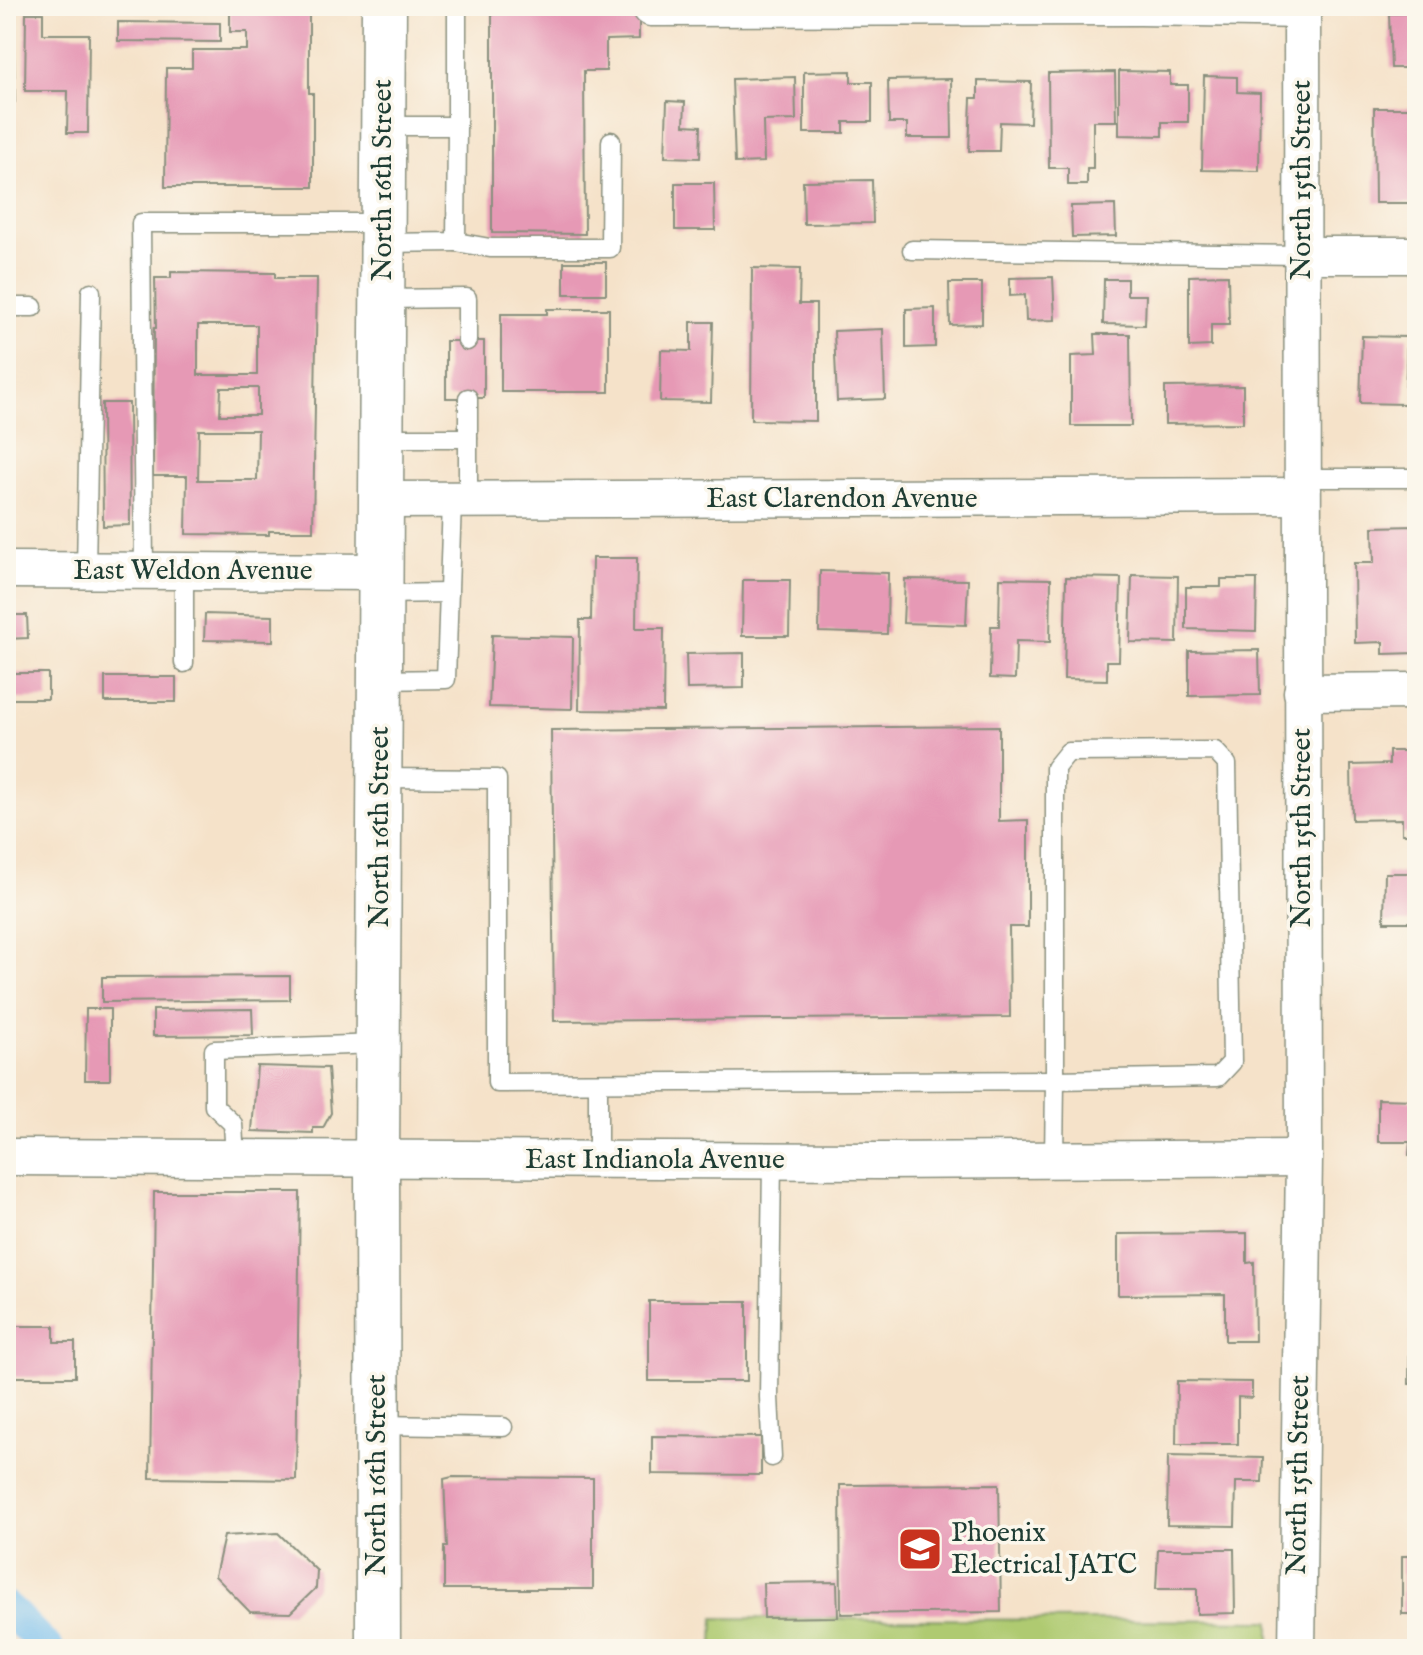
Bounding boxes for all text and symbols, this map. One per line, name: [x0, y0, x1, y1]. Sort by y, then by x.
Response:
street label: North 16th Street: [366, 79, 401, 281]
street label: North 15th Street: [1285, 80, 1320, 280]
street label: East Clarendon Avenue: [706, 482, 978, 517]
street label: East Weldon Avenue: [73, 554, 313, 589]
street label: North 16th Street: [363, 726, 398, 928]
street label: North 15th Street: [1285, 728, 1320, 928]
street label: East Indianola Avenue: [525, 1143, 785, 1178]
street label: North 16th Street: [360, 1374, 395, 1576]
street label: North 15th Street: [1280, 1374, 1318, 1575]
place label: Phoenix Electrical JATC: [951, 1516, 1137, 1583]
school or university icon: Phoenix Electrical JATC: [896, 1525, 944, 1573]

